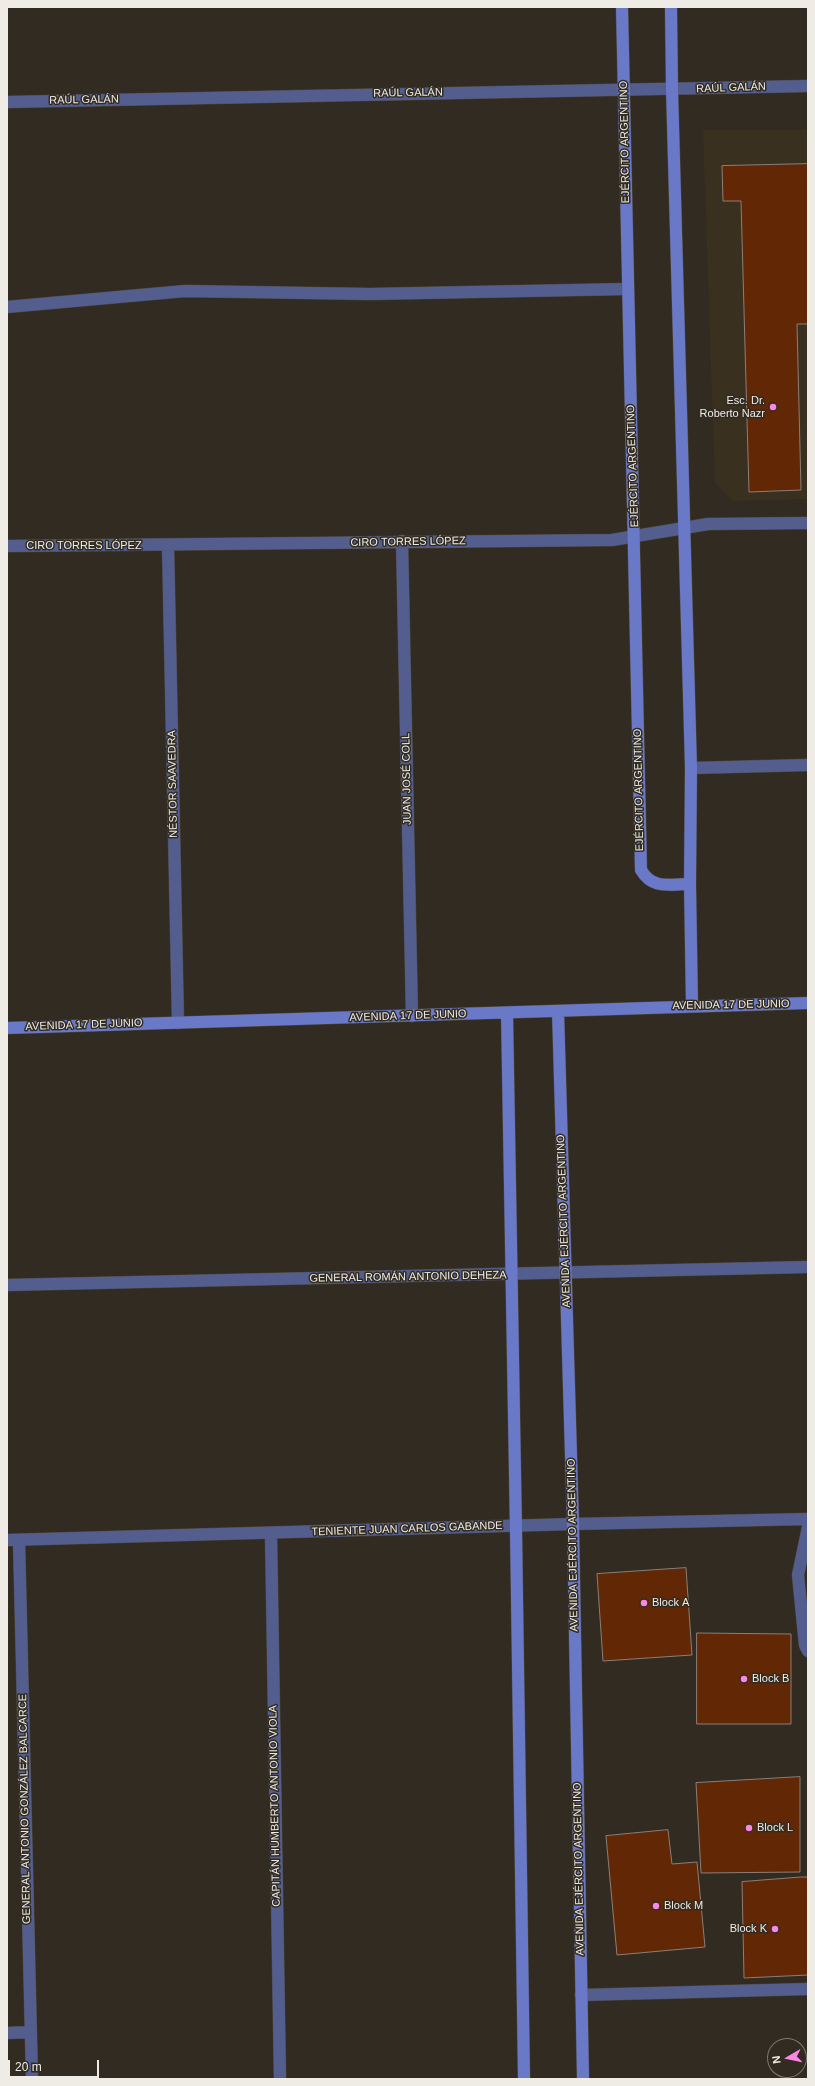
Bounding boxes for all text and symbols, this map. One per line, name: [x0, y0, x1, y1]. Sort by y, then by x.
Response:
street label: RAÚL GALÁN: [696, 80, 766, 96]
street label: EJÉRCITO ARGENTINO: [617, 81, 633, 203]
street label: RAÚL GALÁN: [373, 86, 443, 100]
street label: RAÚL GALÁN: [49, 93, 119, 107]
place label: Esc. Dr. Roberto Nazr: [700, 394, 765, 420]
marker: Esc. Dr. Roberto Nazr: [768, 402, 778, 412]
street label: EJÉRCITO ARGENTINO: [624, 404, 642, 528]
street label: CIRO TORRES LÓPEZ: [350, 534, 466, 550]
street label: CIRO TORRES LÓPEZ: [26, 539, 142, 553]
street label: EJÉRCITO ARGENTINO: [631, 729, 647, 851]
street label: NÉSTOR SAAVEDRA: [165, 730, 181, 838]
street label: JUAN JOSÉ COLL: [400, 733, 414, 825]
street label: AVENIDA 17 DE JUNIO: [672, 997, 790, 1013]
street label: AVENIDA 17 DE JUNIO: [349, 1007, 467, 1025]
street label: AVENIDA 17 DE JUNIO: [25, 1016, 143, 1034]
street label: AVENIDA EJÉRCITO ARGENTINO: [554, 1134, 574, 1308]
street label: GENERAL ROMÁN ANTONIO DEHEZA: [309, 1269, 507, 1285]
street label: AVENIDA EJÉRCITO ARGENTINO: [565, 1458, 581, 1632]
street label: TENIENTE JUAN CARLOS GABANDE: [311, 1519, 503, 1539]
place label: Block A: [652, 1596, 689, 1610]
marker: Block A: [639, 1598, 649, 1608]
place label: Block B: [752, 1672, 789, 1686]
marker: Block B: [739, 1674, 749, 1684]
street label: GENERAL ANTONIO GONZÁLEZ BALCARCE: [16, 1694, 34, 1924]
street label: CAPITÁN HUMBERTO ANTONIO VIOLA: [267, 1705, 283, 1907]
street label: AVENIDA EJÉRCITO ARGENTINO: [571, 1782, 587, 1956]
place label: Block L: [757, 1821, 793, 1835]
marker: Block L: [744, 1823, 754, 1833]
place label: Block M: [664, 1899, 703, 1913]
marker: Block M: [651, 1901, 661, 1911]
place label: Block K: [730, 1922, 767, 1936]
marker: Block K: [770, 1924, 780, 1934]
north arrow: [767, 2038, 807, 2078]
scale bar: [10, 2052, 101, 2078]
text: N: [770, 2055, 783, 2065]
text: 20 m: [15, 2060, 42, 2074]

